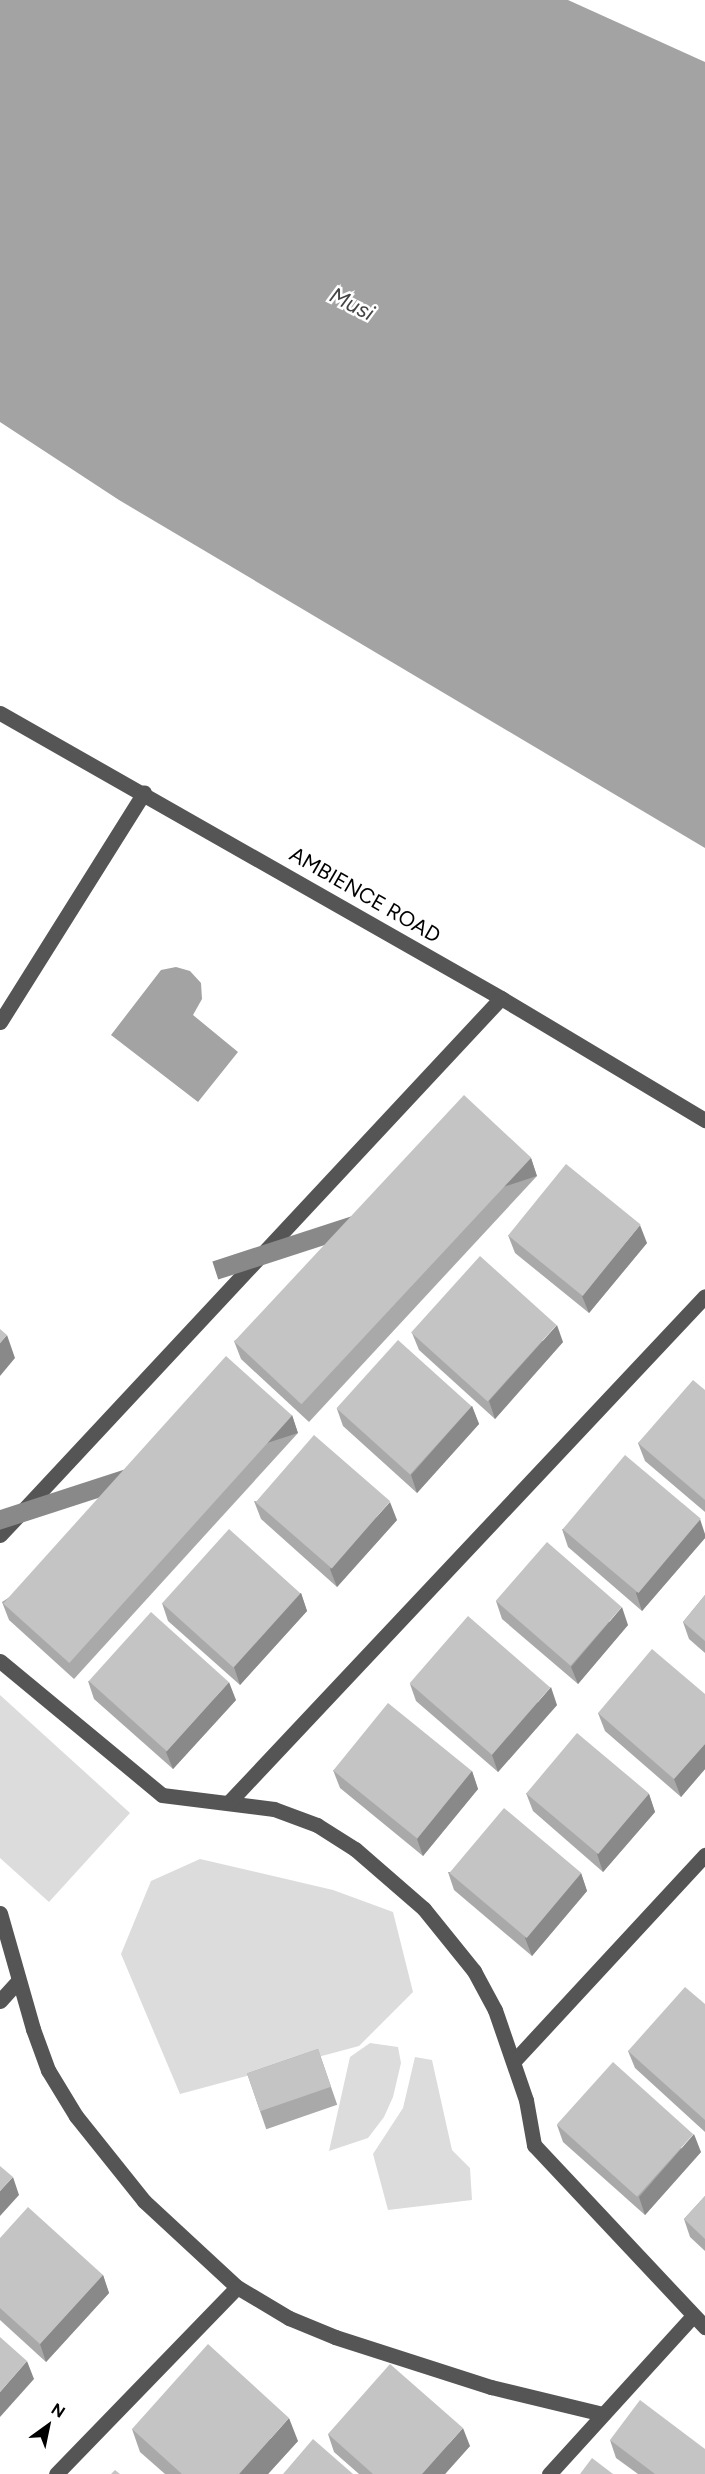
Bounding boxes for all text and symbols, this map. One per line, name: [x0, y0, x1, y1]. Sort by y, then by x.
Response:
water label: Musi: [325, 282, 379, 326]
street label: AMBIENCE ROAD: [285, 842, 445, 948]
north arrow: [18, 2396, 78, 2456]
text: N: [48, 2399, 68, 2422]

